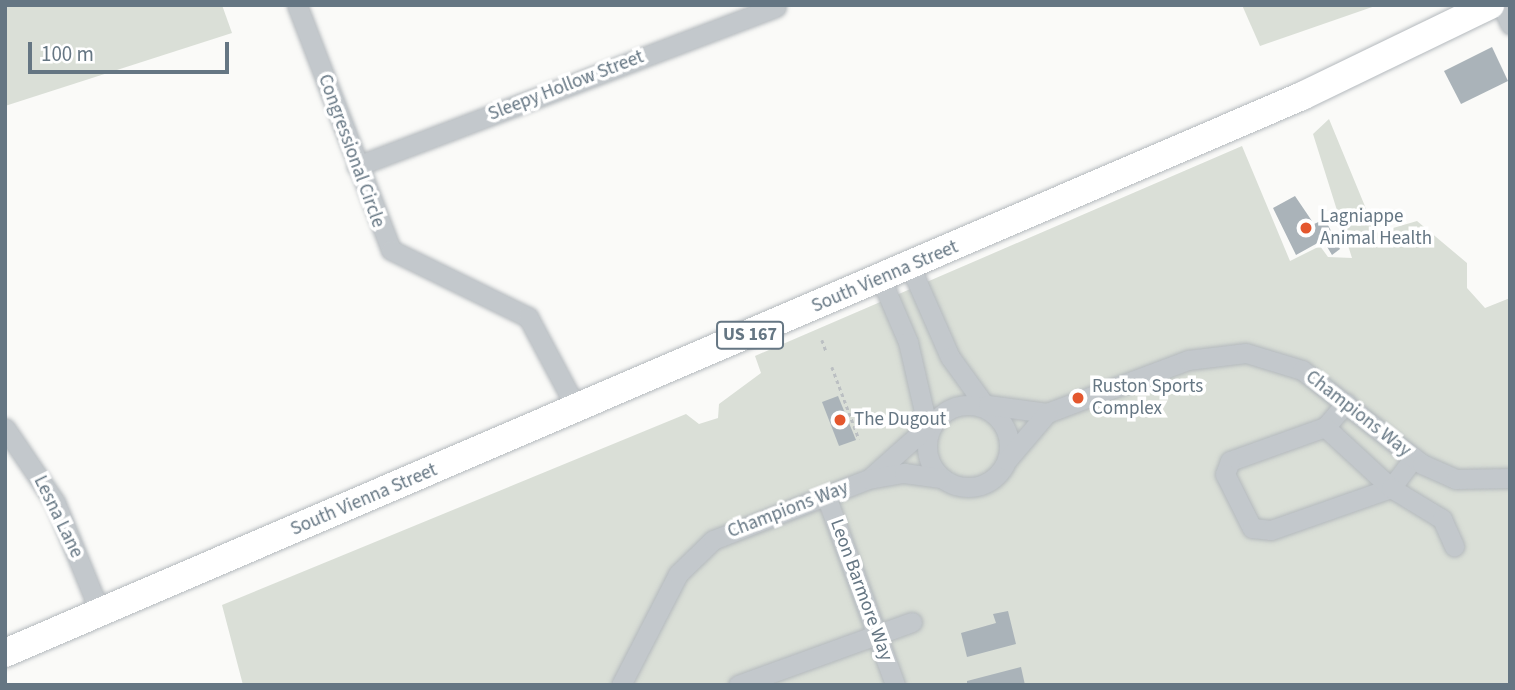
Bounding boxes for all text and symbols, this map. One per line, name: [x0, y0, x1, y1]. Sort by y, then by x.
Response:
scale bar: [32, 28, 233, 72]
text: 100 m: [41, 39, 94, 69]
street label: Sleepy Hollow Street: [485, 46, 647, 126]
street label: Congressional Circle: [313, 71, 389, 231]
place label: Lagniappe Animal Health: [1320, 206, 1432, 250]
marker: Lagniappe Animal Health: [1298, 220, 1314, 236]
street label: South Vienna Street: [808, 236, 962, 318]
road number: US 167: [715, 320, 785, 349]
street label: Champions Way: [1301, 366, 1415, 462]
place label: Ruston Sports Complex: [1092, 376, 1203, 420]
marker: Ruston Sports Complex: [1070, 390, 1086, 406]
place label: The Dugout: [854, 409, 946, 431]
marker: The Dugout: [832, 412, 848, 428]
street label: South Vienna Street: [287, 459, 441, 541]
street label: Lesna Lane: [28, 472, 88, 562]
street label: Champions Way: [725, 477, 851, 543]
street label: Leon Barmore Way: [825, 516, 897, 664]

